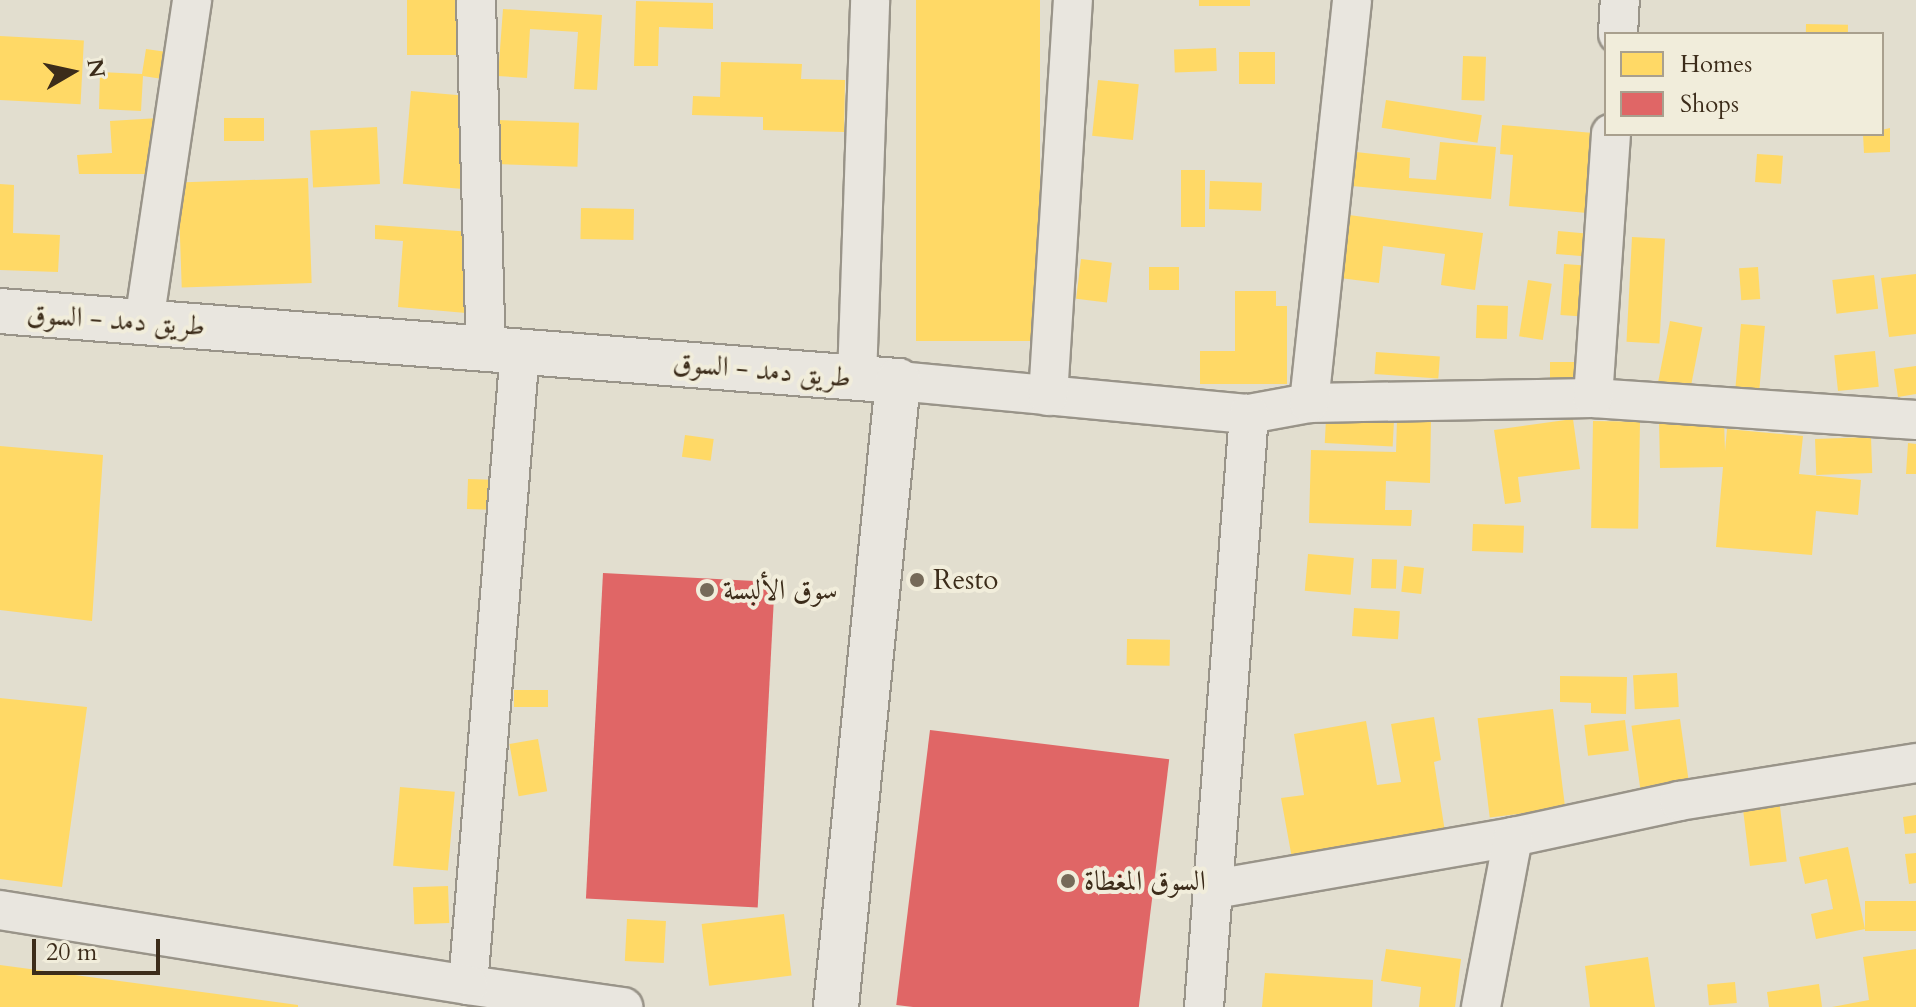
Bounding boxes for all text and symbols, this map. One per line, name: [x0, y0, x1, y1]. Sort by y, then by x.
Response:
north arrow: [32, 32, 112, 112]
legend: [1604, 32, 1884, 136]
text: Homes: [1680, 48, 1752, 81]
text: N: [79, 56, 112, 80]
text: Shops: [1680, 88, 1739, 121]
street label: طريق دمد - السوق: [26, 297, 206, 343]
street label: طريق دمد - السوق: [672, 345, 852, 395]
place label: Resto: [933, 563, 998, 597]
marker: Resto: [908, 571, 926, 589]
place label: سوق الألبسة: [723, 573, 838, 607]
marker: سوق الألبسة: [698, 581, 716, 599]
place label: السوق المغطاة: [1084, 864, 1206, 898]
marker: السوق المغطاة: [1059, 872, 1077, 890]
scale bar: [36, 923, 164, 973]
text: 20 m: [46, 936, 97, 969]

